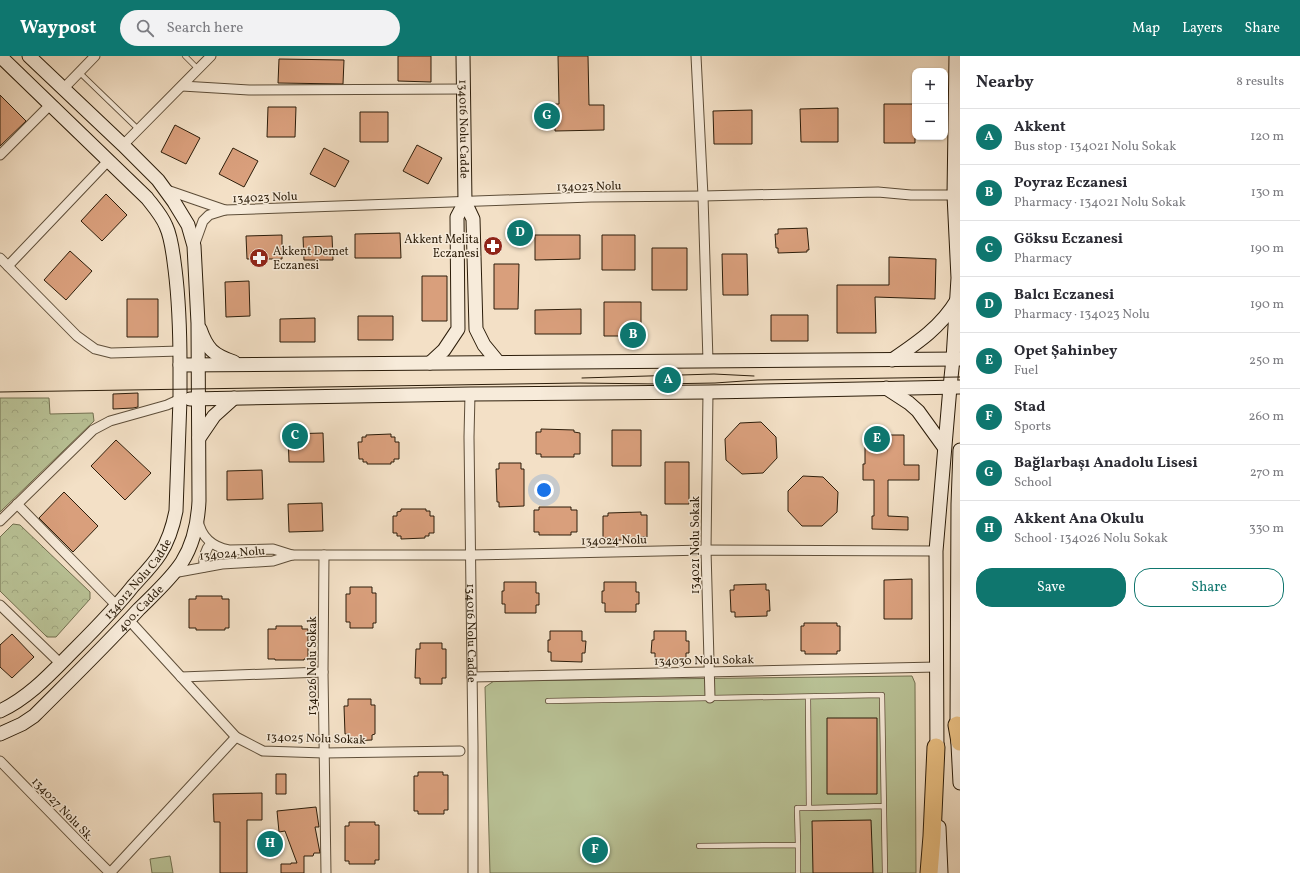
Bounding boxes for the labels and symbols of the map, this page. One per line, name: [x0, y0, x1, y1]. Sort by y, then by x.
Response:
street label: 134016 Nolu Cadde: [454, 79, 472, 179]
pin: G: [534, 101, 560, 131]
street label: 134023 Nolu: [556, 178, 622, 196]
street label: 134023 Nolu: [232, 189, 298, 207]
pin: D: [507, 218, 533, 248]
place label: Akkent Melita Eczanesi: [404, 232, 479, 262]
pharmacy icon: Akkent Melita Eczanesi: [482, 235, 504, 257]
place label: Akkent Demet Eczanesi: [273, 244, 349, 274]
pharmacy icon: Akkent Demet Eczanesi: [248, 247, 270, 269]
pin: B: [620, 320, 646, 350]
pin: A: [655, 365, 681, 395]
pin: C: [282, 421, 308, 451]
pin: E: [864, 424, 890, 454]
your location: [534, 480, 554, 500]
street label: 134021 Nolu Sokak: [688, 495, 704, 594]
street label: 134024 Nolu: [581, 532, 647, 550]
street label: 134012 Nolu Cadde: [101, 536, 176, 623]
street label: 134024 Nolu: [198, 543, 266, 565]
street label: 400. Cadde: [114, 582, 168, 636]
street label: 134016 Nolu Cadde: [462, 583, 479, 683]
street label: 134026 Nolu Sokak: [305, 616, 321, 716]
street label: 134030 Nolu Sokak: [654, 652, 755, 670]
street label: 134025 Nolu Sokak: [266, 729, 366, 749]
street label: 134027 Nolu Sk.: [28, 774, 97, 845]
pin: H: [257, 829, 283, 859]
pin: F: [582, 835, 608, 865]

